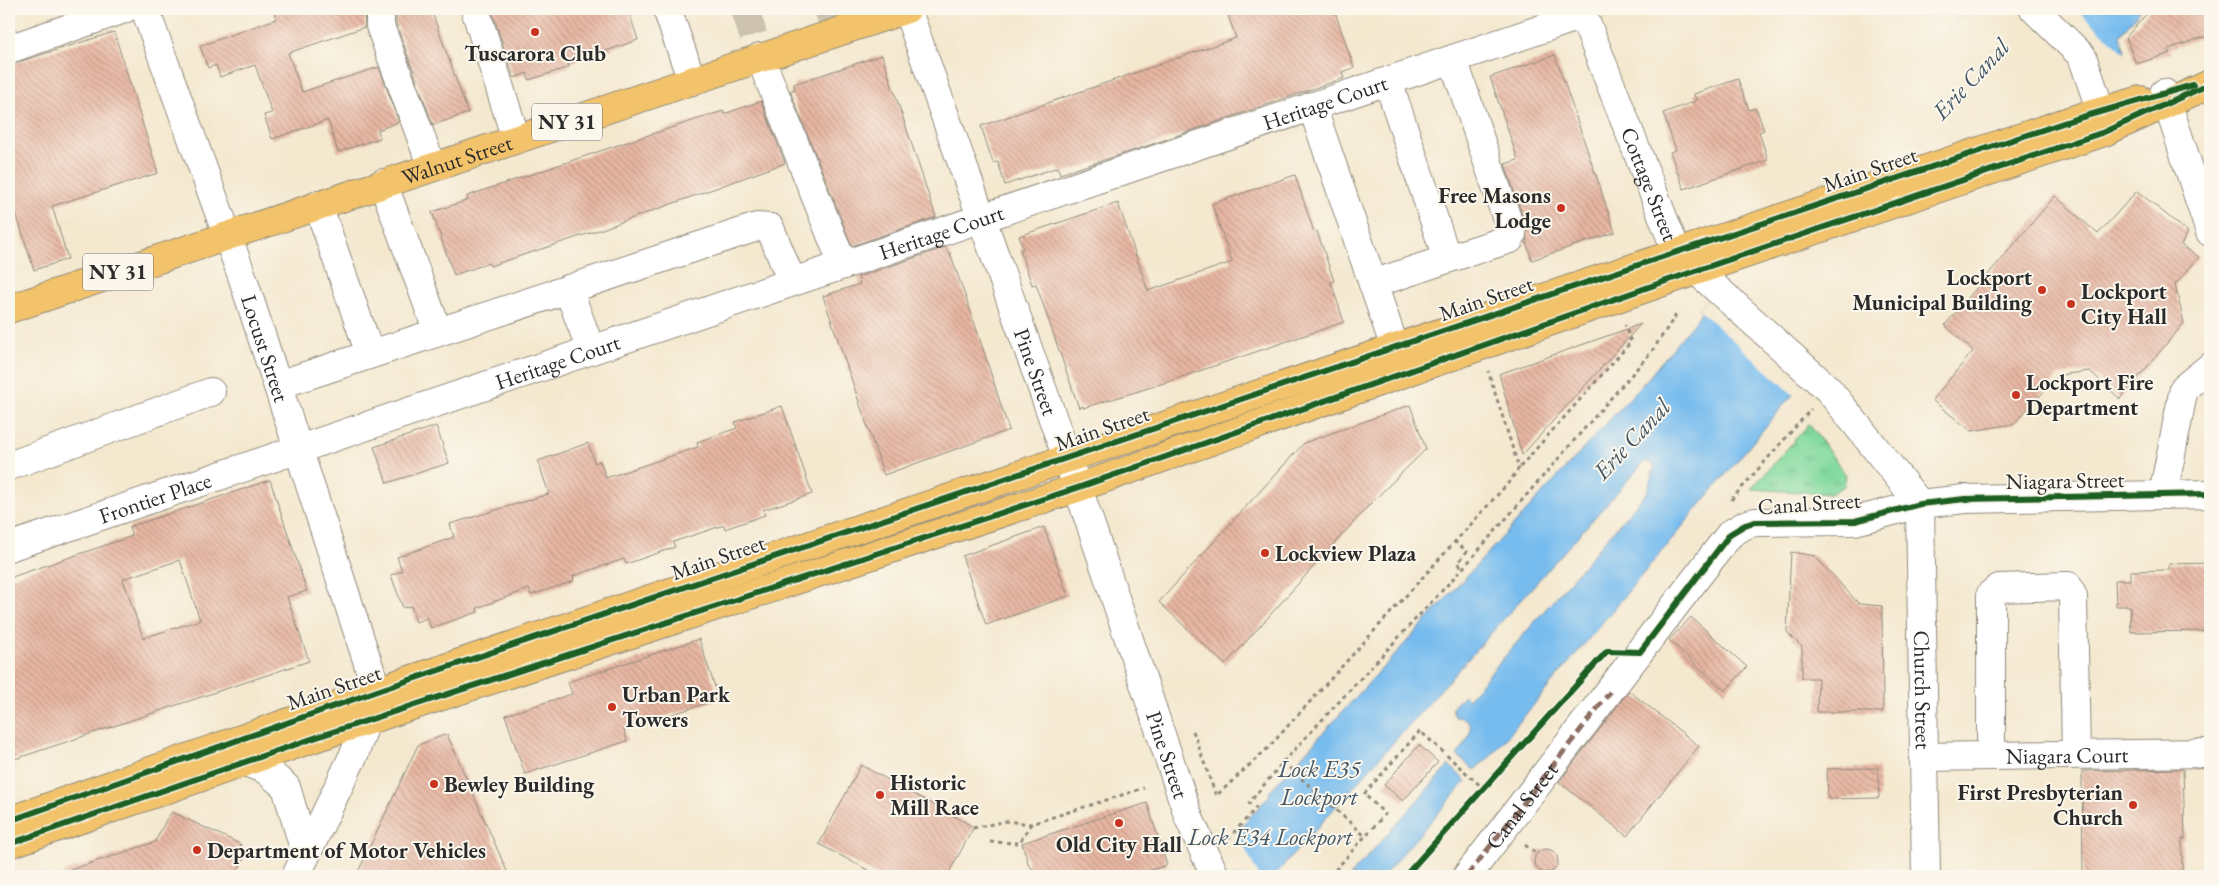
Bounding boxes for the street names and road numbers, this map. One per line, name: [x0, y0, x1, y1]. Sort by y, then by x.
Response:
street label: Heritage Court: [1259, 68, 1391, 137]
road number: NY 31: [532, 104, 602, 140]
street label: Cottage Street: [1614, 123, 1685, 245]
street label: Walnut Street: [398, 128, 516, 192]
street label: Main Street: [1819, 140, 1921, 199]
street label: Heritage Court: [875, 198, 1008, 267]
road number: NY 31: [83, 253, 153, 290]
street label: Main Street: [1435, 269, 1537, 328]
street label: Locust Street: [234, 291, 296, 406]
street label: Pine Street: [1007, 324, 1065, 419]
street label: Heritage Court: [492, 328, 624, 397]
street label: Main Street: [1051, 399, 1153, 458]
street label: Niagara Street: [2005, 465, 2125, 496]
street label: Frontier Place: [95, 466, 216, 531]
street label: Canal Street: [1757, 485, 1861, 522]
street label: Main Street: [667, 528, 769, 587]
street label: Church Street: [1907, 630, 1938, 750]
street label: Main Street: [283, 658, 385, 717]
street label: Pine Street: [1139, 707, 1195, 802]
street label: Niagara Court: [2005, 740, 2129, 771]
street label: Canal Street: [1479, 756, 1565, 855]

